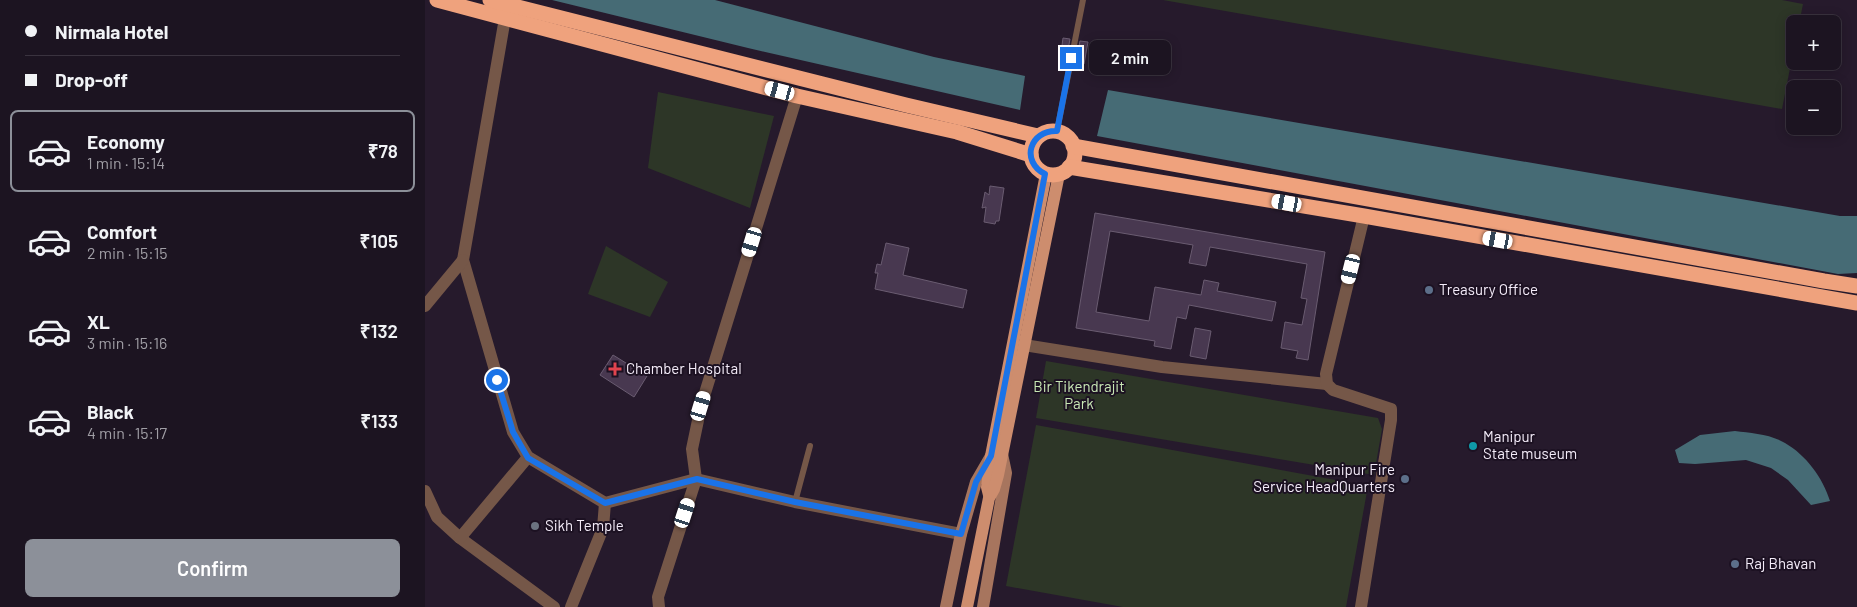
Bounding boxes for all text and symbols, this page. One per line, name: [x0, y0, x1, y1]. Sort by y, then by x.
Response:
map controls: [1786, 15, 1841, 135]
button: +: [1786, 15, 1841, 70]
text: Nirmala Hotel: [55, 20, 168, 43]
callout: 2 min: [1089, 40, 1171, 76]
route end: [1060, 47, 1082, 69]
text: 2 min: [1111, 48, 1149, 67]
text: Drop-off: [55, 68, 128, 91]
car: [763, 80, 796, 102]
button: −: [1786, 80, 1841, 135]
icon: car: [27, 129, 72, 174]
text: Economy: [87, 130, 165, 153]
text: ₹78: [368, 139, 398, 162]
text: 1 min · 15:14: [87, 153, 165, 172]
car: [1270, 193, 1303, 213]
icon: car: [27, 219, 72, 264]
text: Comfort: [87, 220, 157, 243]
car: [740, 225, 763, 259]
text: ₹105: [360, 229, 398, 252]
car: [1481, 230, 1514, 250]
text: 2 min · 15:15: [87, 243, 168, 262]
car: [1340, 253, 1361, 285]
place label: Treasury Office: [1439, 280, 1538, 298]
marker: Treasury Office: [1423, 284, 1435, 296]
icon: car: [27, 309, 72, 354]
text: XL: [87, 310, 110, 333]
text: ₹132: [360, 319, 398, 342]
text: 3 min · 15:16: [87, 333, 167, 352]
place label: Chamber Hospital: [626, 359, 742, 377]
marker: Chamber Hospital: [608, 362, 622, 376]
route start: [486, 369, 508, 391]
park label: Bir Tikendrajit Park: [1033, 377, 1125, 412]
car: [689, 389, 712, 423]
icon: car: [27, 399, 72, 444]
text: Black: [87, 400, 134, 423]
text: ₹133: [360, 409, 398, 432]
text: 4 min · 15:17: [87, 423, 167, 442]
place label: Manipur State museum: [1483, 427, 1577, 462]
marker: Manipur State museum: [1467, 440, 1479, 452]
place label: Manipur Fire Service HeadQuarters: [1253, 460, 1395, 495]
marker: Manipur Fire Service HeadQuarters: [1399, 473, 1411, 485]
car: [673, 496, 696, 530]
place label: Sikh Temple: [545, 516, 624, 534]
marker: Sikh Temple: [529, 520, 541, 532]
button: Confirm: [25, 539, 400, 597]
place label: Raj Bhavan: [1745, 554, 1816, 572]
marker: Raj Bhavan: [1729, 558, 1741, 570]

